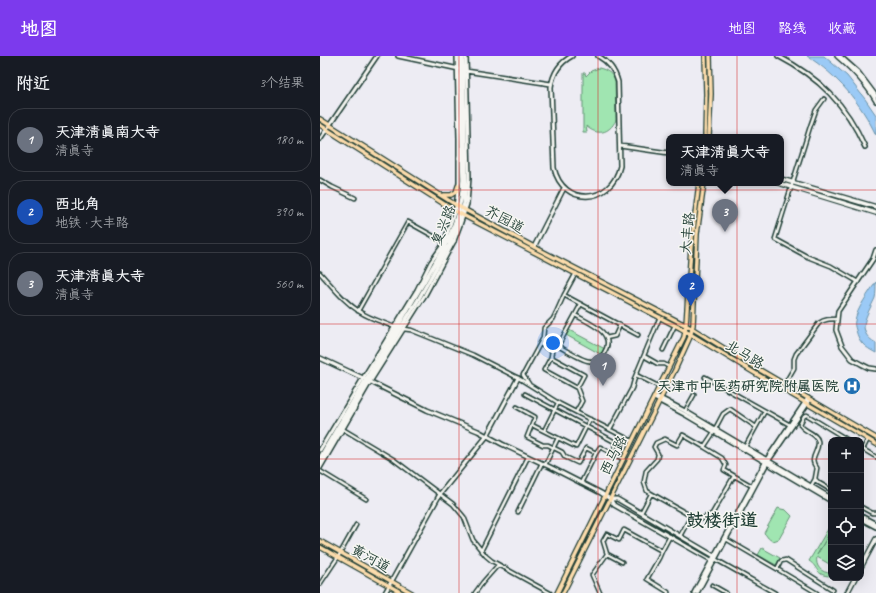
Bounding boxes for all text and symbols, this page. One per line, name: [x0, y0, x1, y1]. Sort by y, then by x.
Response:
text: 地图: [20, 17, 58, 41]
text: 地图: [728, 20, 756, 37]
text: 路线: [778, 20, 806, 37]
text: 收藏: [828, 20, 856, 37]
text: 附近: [16, 73, 50, 94]
text: 3个结果: [259, 75, 304, 91]
text: 天津清真南大寺: [55, 123, 160, 142]
text: 1: [27, 132, 33, 148]
text: 180 m: [275, 132, 303, 148]
popup: [666, 134, 784, 186]
text: 清真寺: [55, 143, 94, 159]
text: 天津清真大寺: [680, 143, 770, 162]
text: 清真寺: [680, 163, 719, 179]
text: 西北角: [55, 195, 100, 214]
pin: 3: [712, 199, 738, 232]
street label: 芥园道: [482, 202, 527, 237]
street label: 复兴路: [428, 203, 459, 248]
text: 2: [27, 204, 33, 220]
text: 390 m: [275, 204, 303, 220]
street label: 大丰路: [677, 211, 698, 255]
text: 地铁 · 大丰路: [55, 215, 129, 231]
text: 天津清真大寺: [55, 267, 145, 286]
pin: 2: [678, 273, 704, 306]
text: 3: [27, 276, 33, 292]
text: 560 m: [275, 276, 303, 292]
text: 清真寺: [55, 287, 94, 303]
your location: [543, 333, 563, 353]
street label: 北马路: [722, 336, 767, 373]
pin: 1: [590, 353, 616, 386]
hospital icon: 天津市中医药研究院附属医院: [842, 376, 862, 396]
place label: 天津市中医药研究院附属医院: [657, 378, 839, 395]
street label: 西马路: [596, 433, 631, 478]
map controls: [828, 437, 864, 581]
button: +: [828, 437, 864, 473]
button: −: [828, 473, 864, 509]
district label: 鼓楼街道: [686, 509, 758, 531]
button: locate: [828, 509, 864, 545]
street label: 黄河道: [348, 541, 393, 576]
button: layers: [828, 545, 864, 581]

